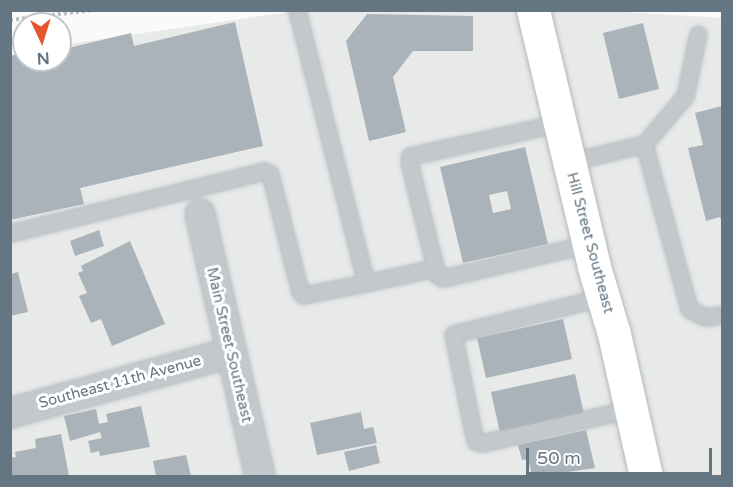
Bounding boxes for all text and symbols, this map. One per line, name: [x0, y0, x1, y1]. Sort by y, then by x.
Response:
north arrow: [12, 12, 72, 72]
text: N: [36, 48, 50, 68]
street label: Hill Street Southeast: [563, 171, 617, 315]
street label: Main Street Southeast: [202, 266, 256, 424]
street label: Southeast 11th Avenue: [37, 352, 203, 412]
scale bar: [529, 436, 715, 474]
text: 50 m: [537, 447, 581, 469]

